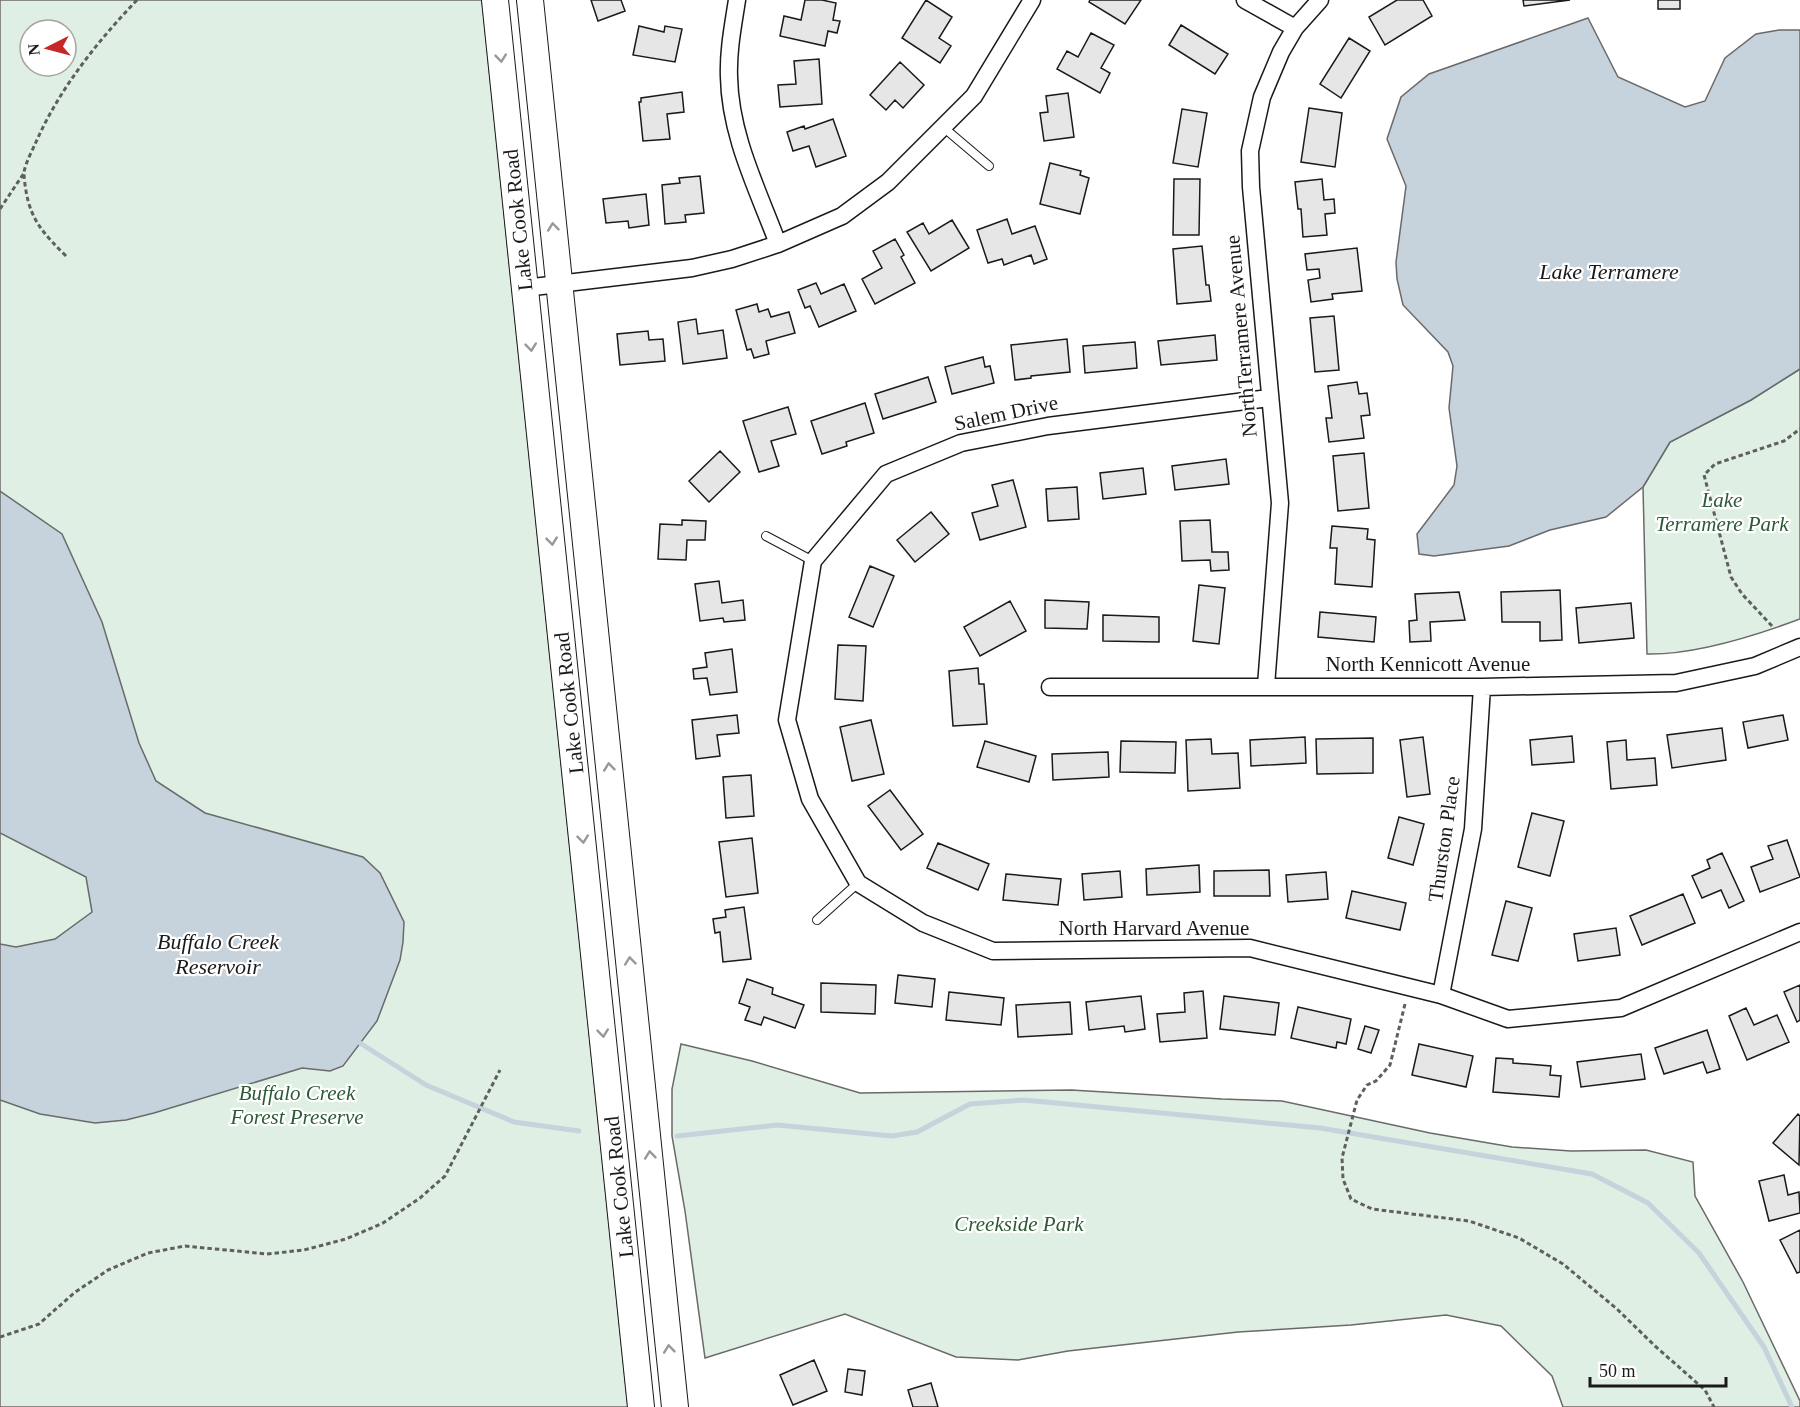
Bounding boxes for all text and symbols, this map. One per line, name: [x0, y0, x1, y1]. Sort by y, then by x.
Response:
north arrow: [18, 18, 78, 78]
text: N: [24, 42, 43, 56]
one-way arrow: [494, 54, 507, 63]
street label: Lake Cook Road: [499, 147, 537, 292]
one-way arrow: [548, 222, 560, 231]
street label: NorthTerramere Avenue: [1220, 234, 1262, 438]
water label: Lake Terramere: [1538, 259, 1679, 284]
one-way arrow: [525, 342, 537, 351]
street label: Salem Drive: [952, 390, 1060, 436]
park label: Lake Terramere Park: [1655, 488, 1789, 536]
one-way arrow: [545, 536, 557, 545]
street label: Lake Cook Road: [550, 630, 588, 775]
street label: North Kennicott Avenue: [1326, 652, 1530, 676]
one-way arrow: [603, 762, 616, 771]
street label: Thurston Place: [1423, 775, 1465, 903]
one-way arrow: [576, 834, 589, 843]
street label: North Harvard Avenue: [1059, 916, 1249, 940]
water label: Buffalo Creek Reservoir: [157, 929, 280, 979]
one-way arrow: [624, 956, 637, 965]
one-way arrow: [596, 1028, 609, 1037]
park label: Buffalo Creek Forest Preserve: [229, 1081, 364, 1129]
street label: Lake Cook Road: [600, 1114, 638, 1259]
one-way arrow: [644, 1150, 657, 1159]
park label: Creekside Park: [954, 1212, 1084, 1236]
one-way arrow: [663, 1344, 676, 1353]
scale bar: [1590, 1350, 1726, 1388]
text: 50 m: [1599, 1361, 1636, 1381]

